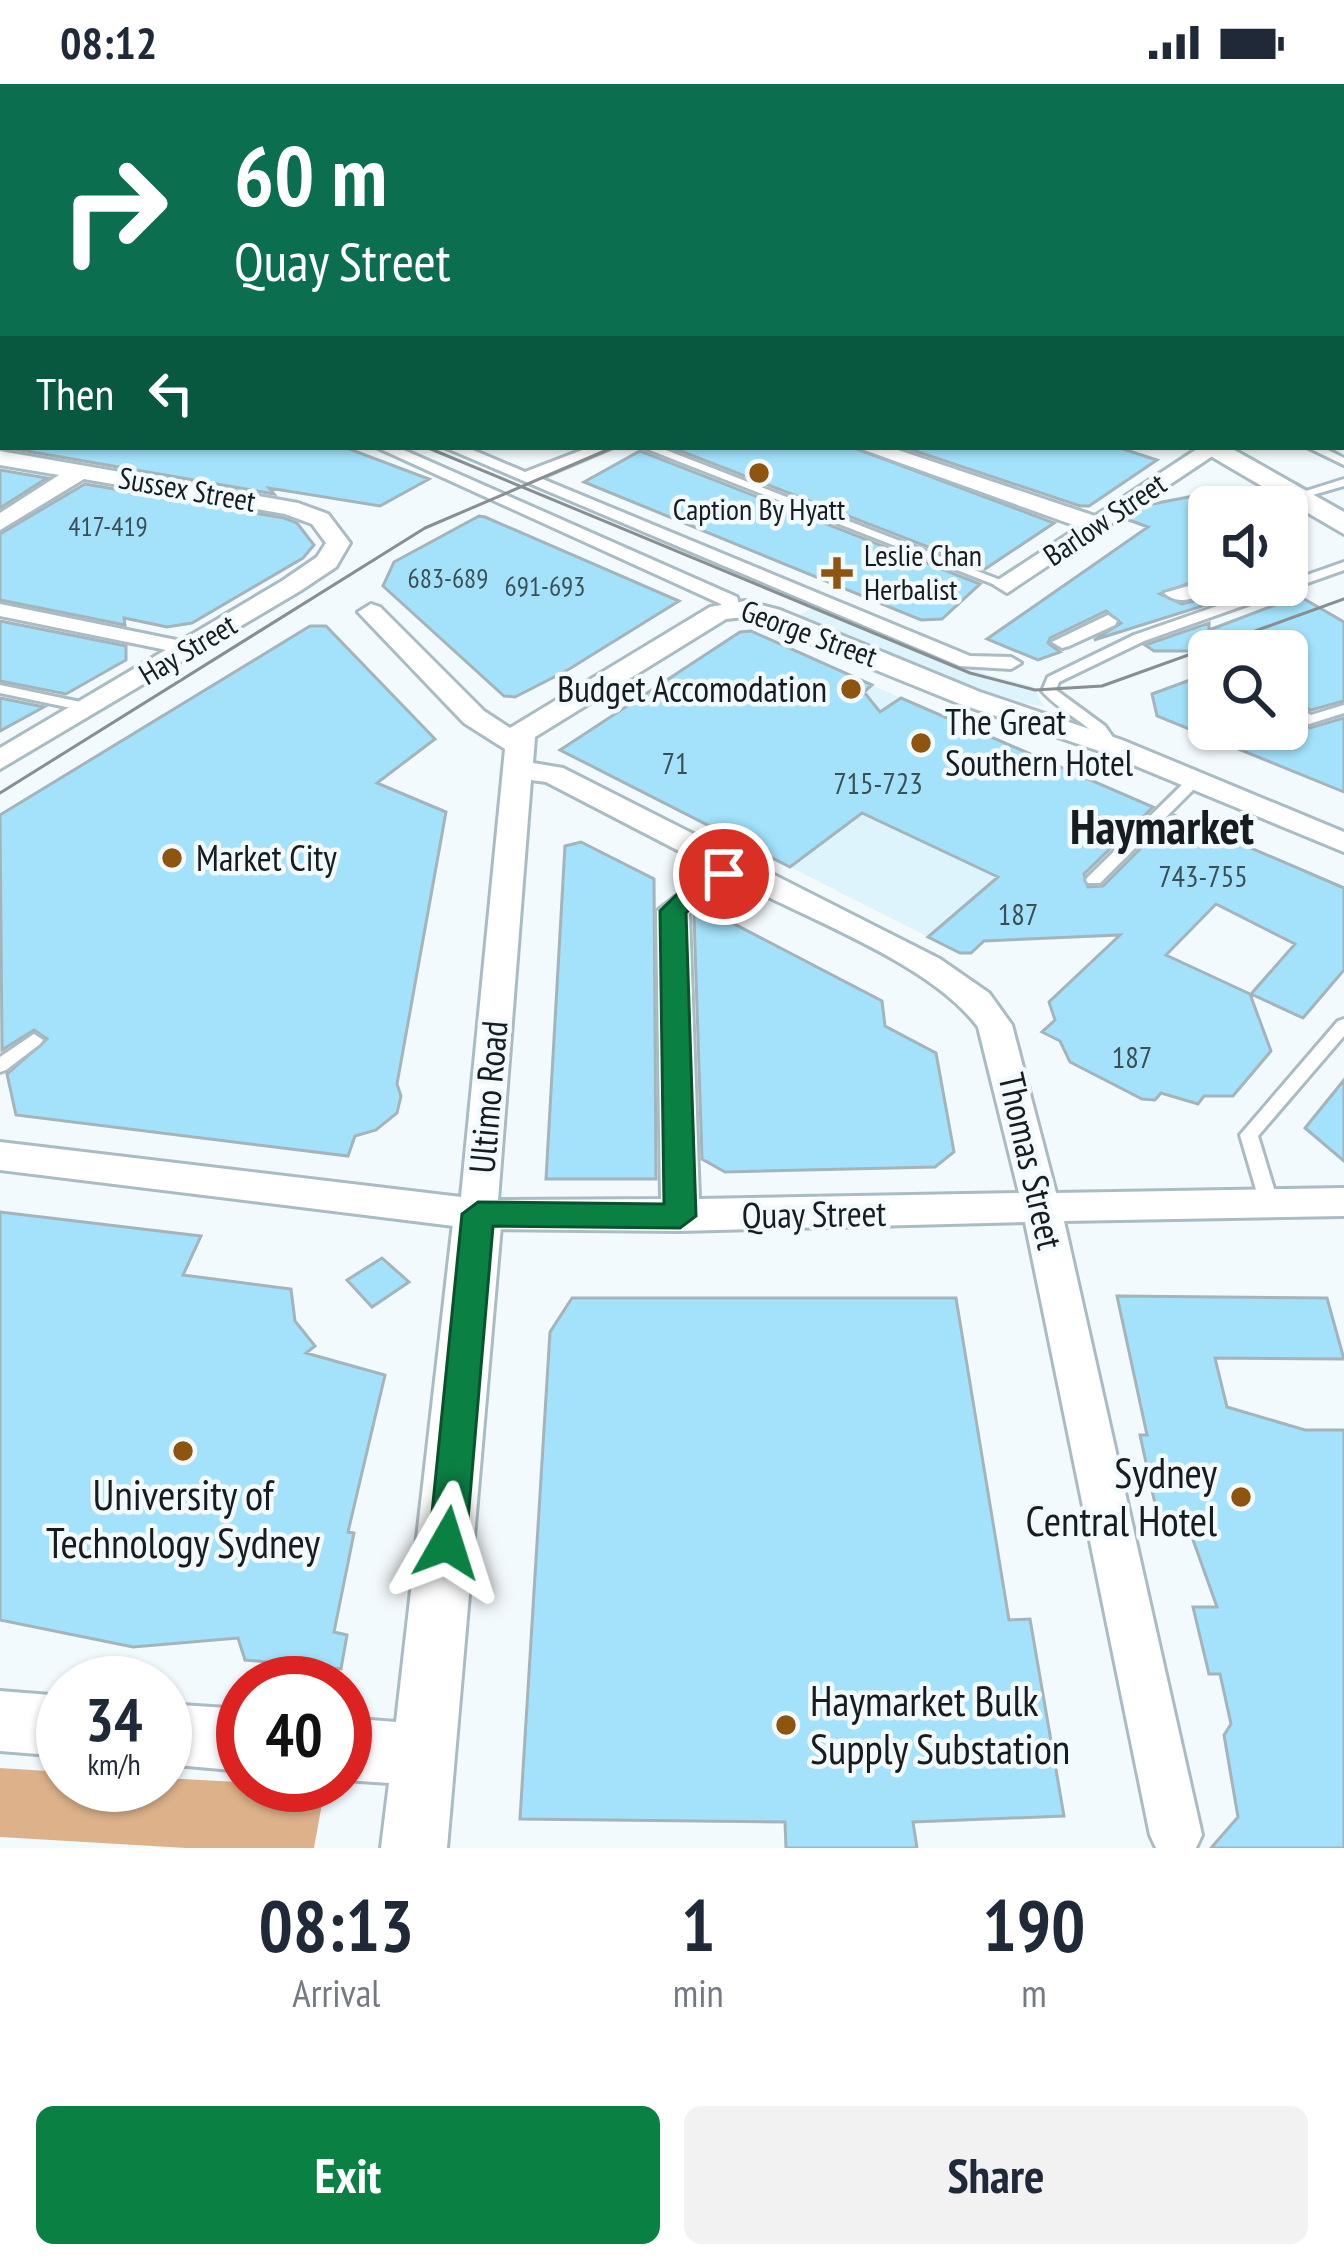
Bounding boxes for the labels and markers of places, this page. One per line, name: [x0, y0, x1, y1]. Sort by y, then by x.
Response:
marker: Caption By Hyatt: [746, 460, 772, 486]
place label: Caption By Hyatt: [673, 489, 846, 528]
place label: Leslie Chan Herbalist: [864, 535, 982, 608]
marker: Leslie Chan Herbalist: [821, 557, 853, 589]
place label: Budget Accomodation: [557, 665, 827, 712]
marker: Budget Accomodation: [838, 676, 864, 702]
place label: The Great Southern Hotel: [945, 698, 1134, 786]
marker: The Great Southern Hotel: [908, 730, 934, 756]
pin: [673, 823, 775, 925]
place label: Market City: [196, 834, 337, 881]
marker: Market City: [159, 845, 185, 871]
marker: University of Technology Sydney: [170, 1438, 196, 1464]
place label: Sydney Central Hotel: [1026, 1445, 1217, 1548]
place label: University of Technology Sydney: [46, 1467, 320, 1570]
marker: Sydney Central Hotel: [1228, 1484, 1254, 1510]
place label: Haymarket Bulk Supply Substation: [810, 1673, 1070, 1776]
marker: Haymarket Bulk Supply Substation: [773, 1712, 799, 1738]

